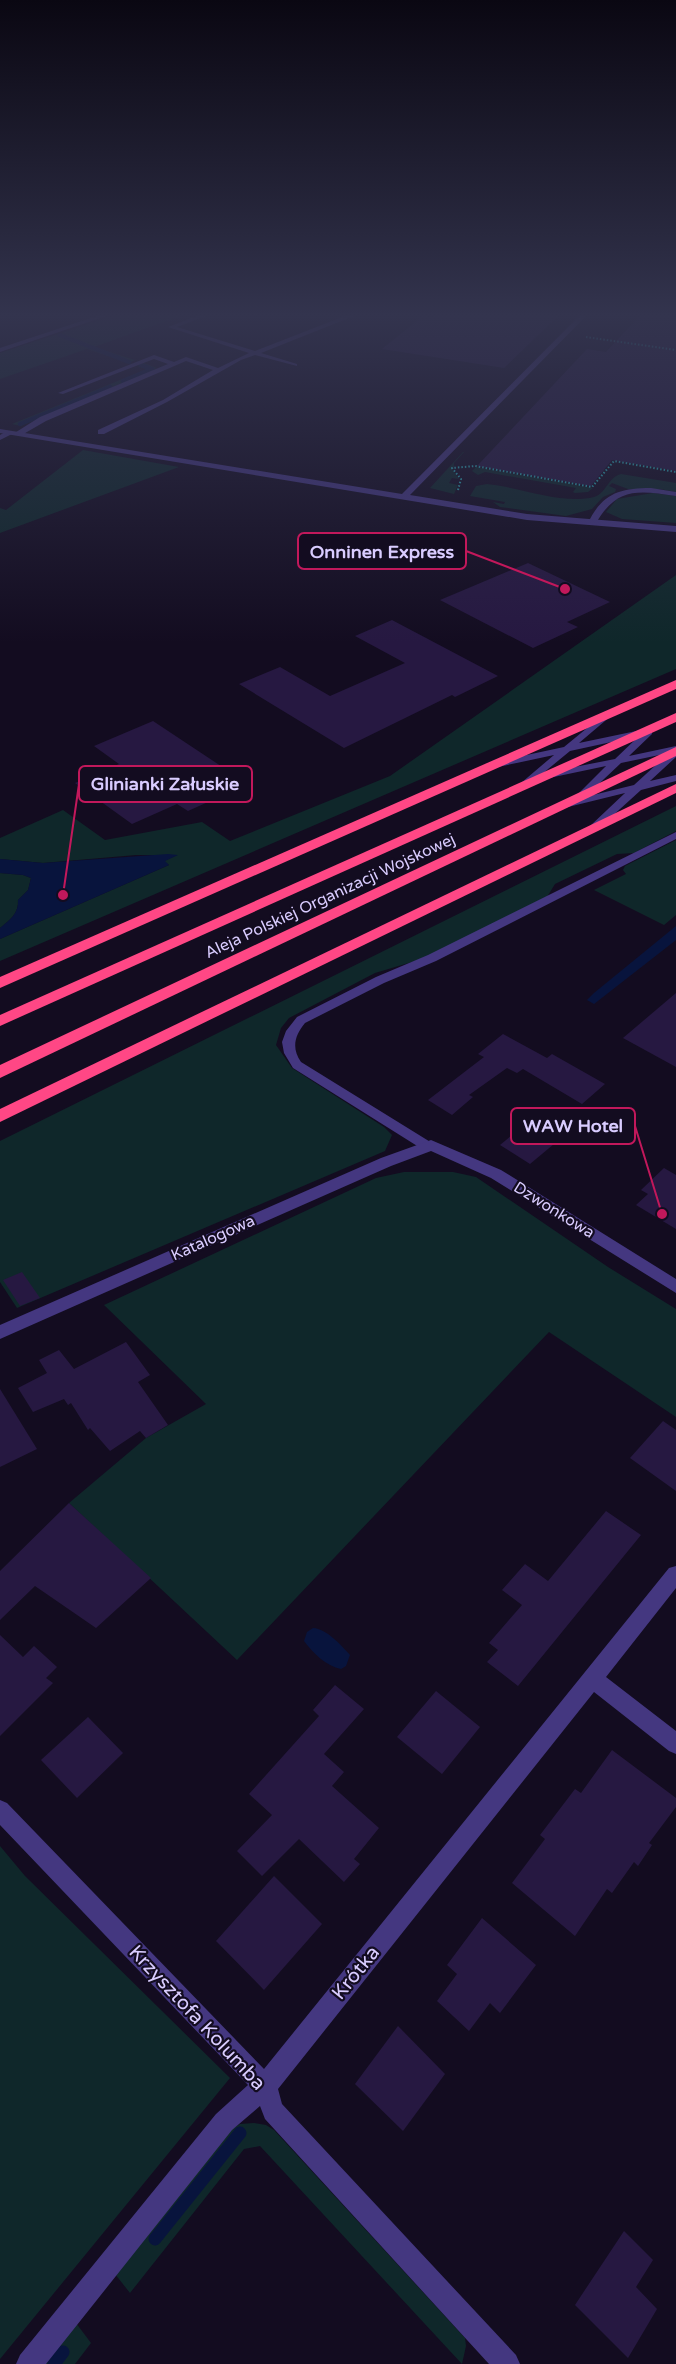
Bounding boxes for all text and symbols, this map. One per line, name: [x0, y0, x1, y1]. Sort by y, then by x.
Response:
callout: Onninen Express: [298, 533, 466, 569]
text: Onninen Express: [310, 541, 455, 563]
callout: Glinianki Załuskie: [79, 766, 252, 802]
text: Glinianki Załuskie: [91, 773, 239, 795]
street label: Aleja Polskiej Organizacji Wojskowej: [202, 829, 458, 963]
callout: WAW Hotel: [511, 1108, 635, 1144]
text: WAW Hotel: [523, 1115, 623, 1137]
street label: Dzwonkowa: [510, 1177, 598, 1243]
street label: Katalogowa: [168, 1211, 258, 1265]
street label: Krzysztofa Kolumba: [124, 1940, 270, 2096]
street label: Krótka: [327, 1941, 385, 2005]

